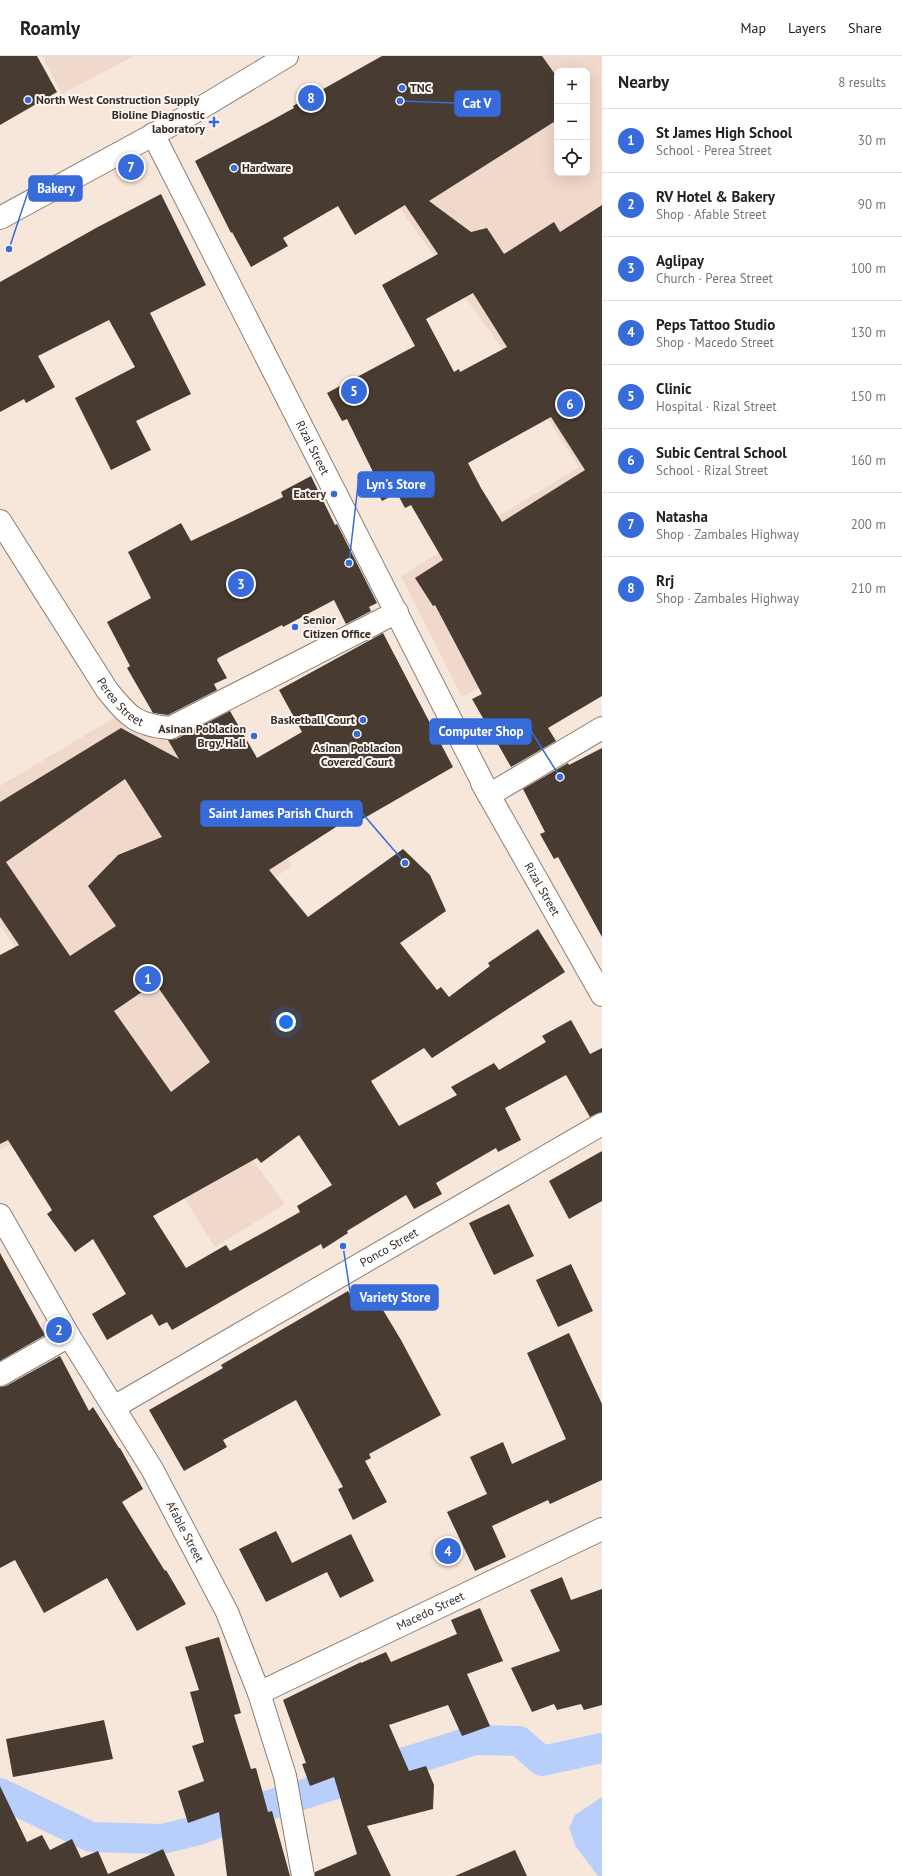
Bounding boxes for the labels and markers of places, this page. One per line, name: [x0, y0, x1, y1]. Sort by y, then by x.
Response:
place label: TNC: [410, 80, 432, 95]
pin: 8: [298, 83, 324, 113]
marker: TNC: [397, 83, 407, 93]
callout: Cat V: [455, 91, 500, 116]
place label: North West Construction Supply: [36, 92, 199, 107]
marker: North West Construction Supply: [23, 95, 33, 105]
place label: Bioline Diagnostic laboratory: [112, 107, 205, 136]
marker: Bioline Diagnostic laboratory: [208, 116, 220, 128]
pin: 7: [118, 152, 144, 182]
place label: Hardware: [242, 160, 291, 175]
marker: Hardware: [229, 163, 239, 173]
callout: Bakery: [29, 176, 82, 201]
pin: 5: [341, 376, 367, 406]
pin: 6: [557, 389, 583, 419]
callout: Lyn's Store: [358, 472, 434, 497]
place label: Eatery: [294, 486, 326, 501]
marker: Eatery: [329, 489, 339, 499]
pin: 3: [228, 569, 254, 599]
place label: Senior Citizen Office: [303, 612, 371, 641]
marker: Senior Citizen Office: [290, 622, 300, 632]
place label: Basketball Court: [271, 712, 356, 727]
marker: Basketball Court: [358, 715, 368, 725]
callout: Computer Shop: [430, 719, 531, 744]
place label: Asinan Poblacion Brgy. Hall: [158, 721, 246, 750]
marker: Asinan Poblacion Covered Court: [352, 729, 362, 739]
marker: Asinan Poblacion Brgy. Hall: [249, 731, 259, 741]
place label: Asinan Poblacion Covered Court: [313, 740, 401, 769]
callout: Saint James Parish Church: [201, 801, 362, 826]
pin: 1: [135, 964, 161, 994]
callout: Variety Store: [351, 1285, 438, 1310]
pin: 2: [46, 1315, 72, 1345]
pin: 4: [435, 1536, 461, 1566]

